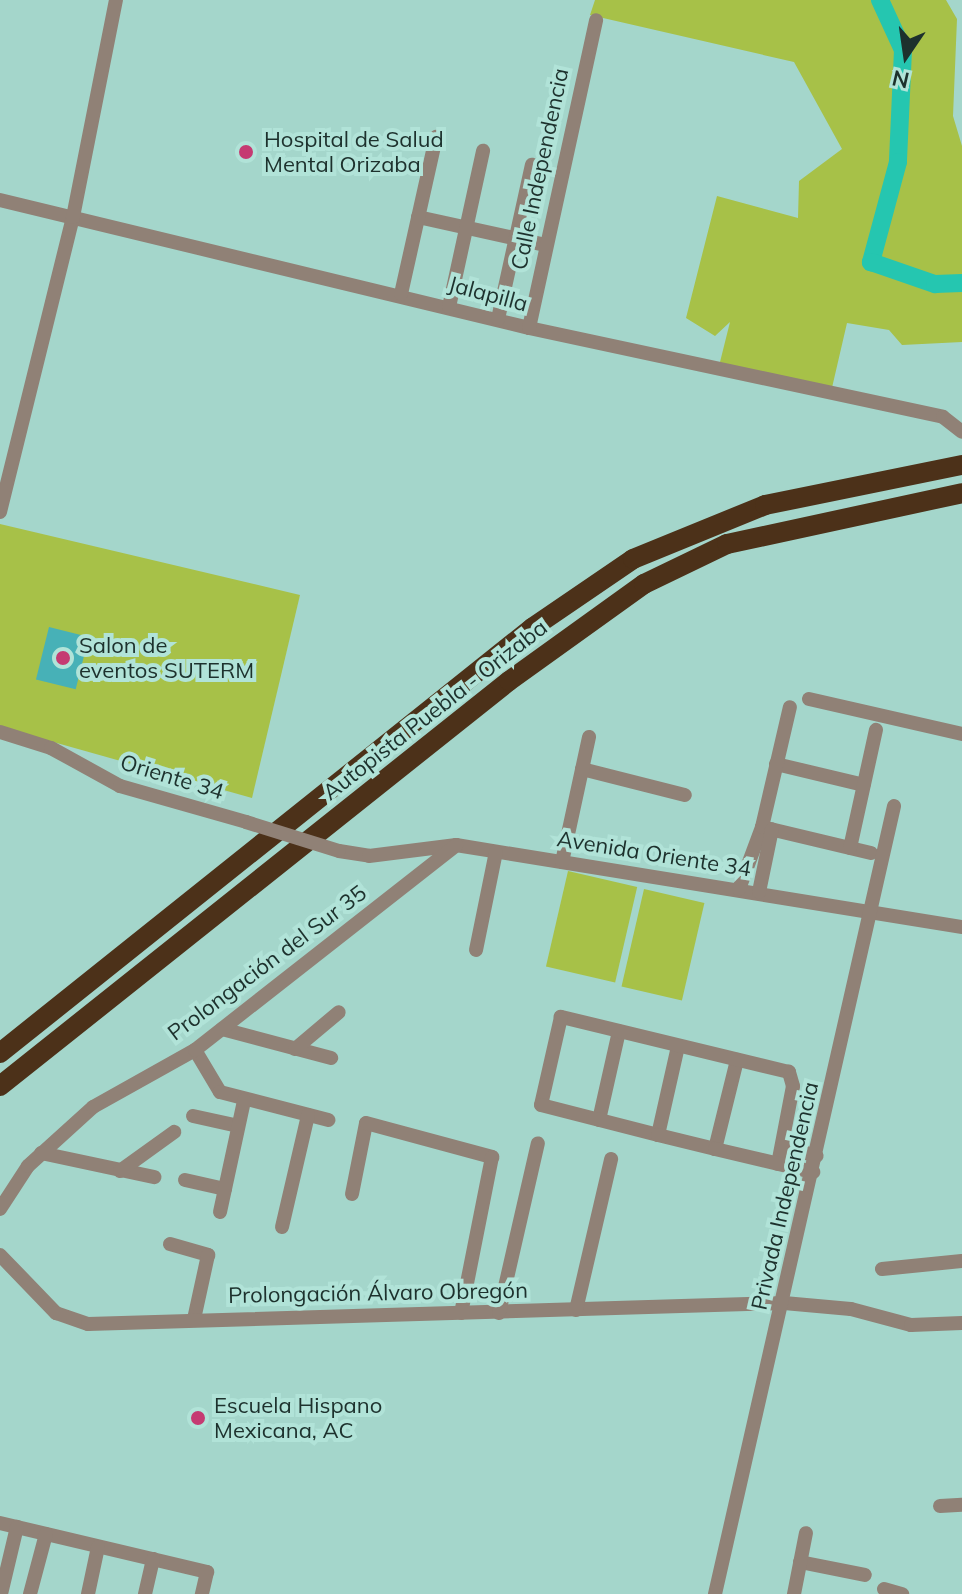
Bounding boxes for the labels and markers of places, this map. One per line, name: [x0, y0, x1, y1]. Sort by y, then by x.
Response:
place label: Hospital de Salud Mental Orizaba: [264, 126, 444, 178]
marker: Hospital de Salud Mental Orizaba: [235, 141, 257, 163]
place label: Salon de eventos SUTERM: [79, 632, 254, 684]
marker: Salon de eventos SUTERM: [54, 649, 72, 667]
place label: Escuela Hispano Mexicana, AC: [214, 1392, 382, 1444]
marker: Escuela Hispano Mexicana, AC: [189, 1409, 207, 1427]

